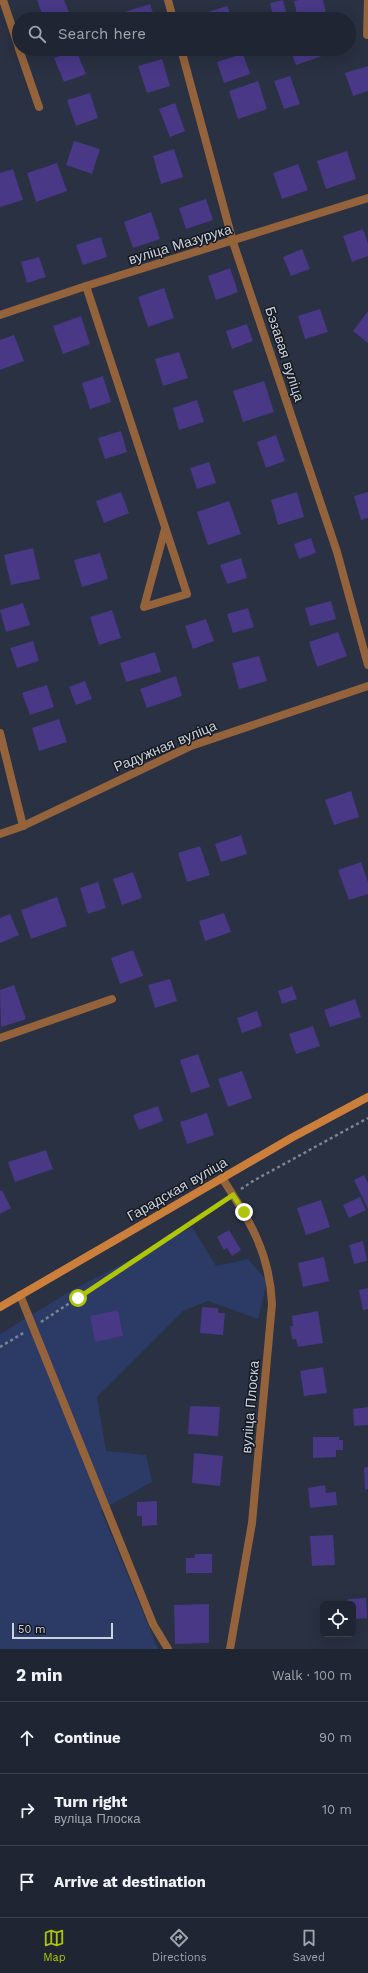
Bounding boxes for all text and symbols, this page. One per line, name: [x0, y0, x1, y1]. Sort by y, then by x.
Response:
search box: [12, 12, 356, 56]
icon: search: [26, 23, 48, 45]
text: Search here: [58, 25, 146, 43]
street label: вуліца Мазурука: [126, 221, 234, 267]
street label: Бэзавая вуліца: [262, 305, 308, 404]
street label: Радужная вуліца: [111, 717, 219, 775]
street label: Гарадская вуліца: [124, 1154, 230, 1224]
route end: [235, 1203, 253, 1221]
route start: [69, 1289, 87, 1307]
street label: вуліца Плоска: [238, 1360, 262, 1454]
map controls: [320, 1601, 356, 1637]
button: locate: [320, 1601, 356, 1637]
scale bar: [12, 1621, 113, 1640]
text: 50 m: [18, 1623, 45, 1636]
text: 2 min: [16, 1665, 62, 1685]
text: Walk · 100 m: [272, 1668, 352, 1683]
icon: ahead: [16, 1727, 38, 1749]
text: Continue: [54, 1729, 121, 1747]
text: 90 m: [319, 1730, 352, 1745]
text: Turn right: [54, 1793, 127, 1811]
icon: right: [16, 1799, 38, 1821]
text: 10 m: [322, 1802, 352, 1817]
text: вуліца Плоска: [54, 1811, 140, 1826]
icon: arrive: [16, 1871, 38, 1893]
text: Arrive at destination: [54, 1873, 206, 1891]
tab: Map: [43, 1927, 66, 1964]
tab: Directions: [152, 1927, 206, 1964]
tab: Saved: [293, 1927, 325, 1964]

